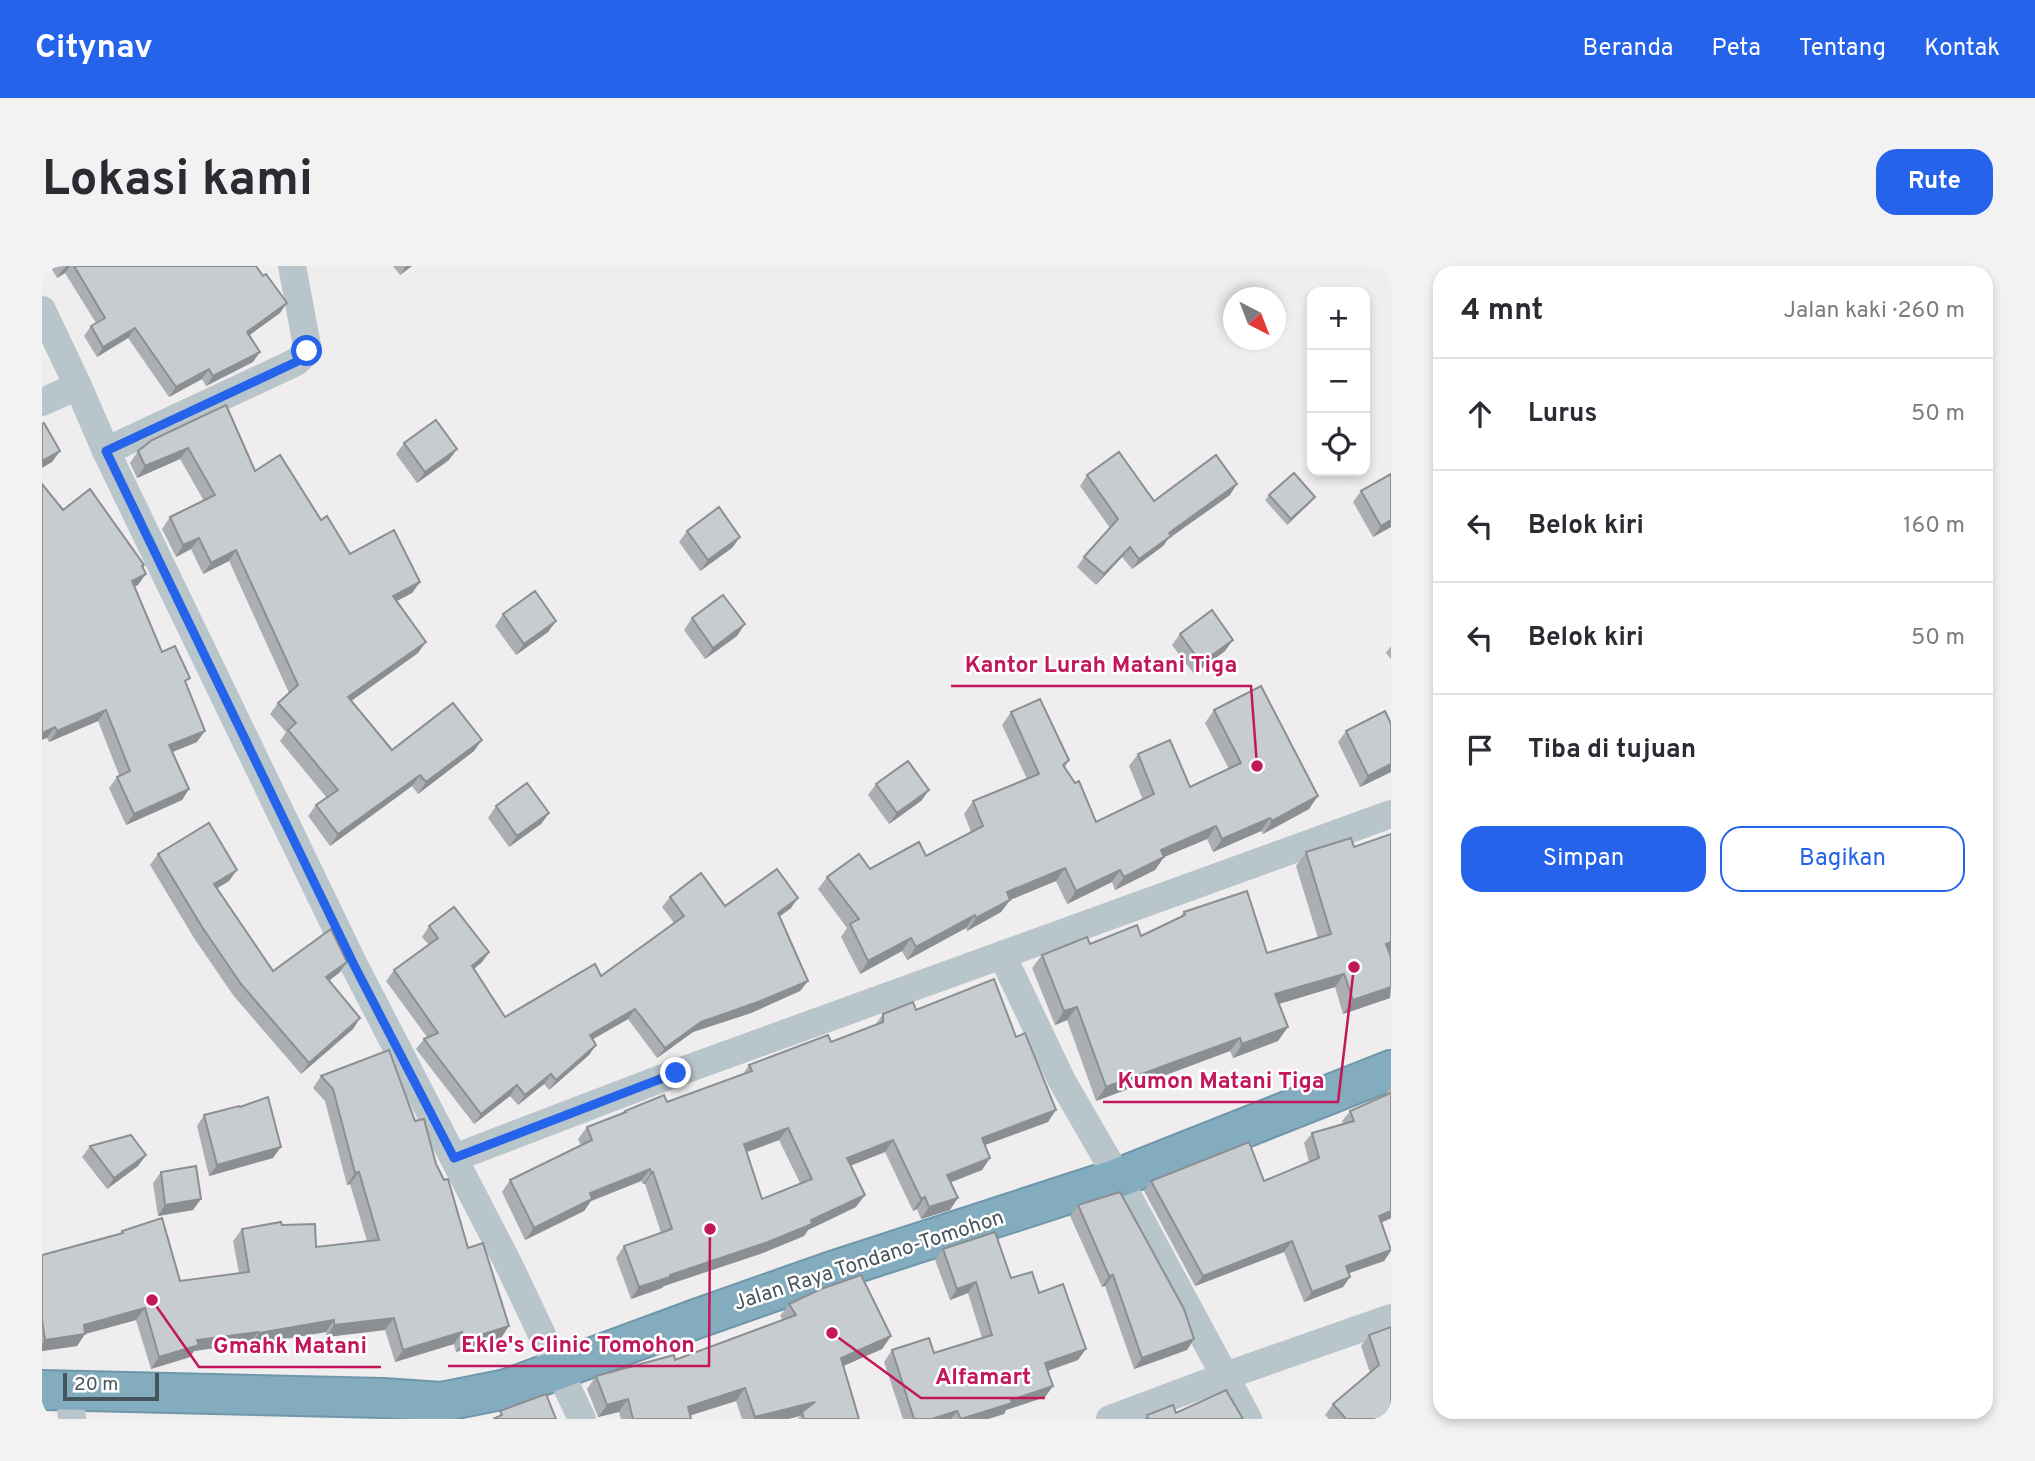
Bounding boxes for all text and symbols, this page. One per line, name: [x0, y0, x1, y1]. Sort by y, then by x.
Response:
text: Citynav: [35, 28, 153, 70]
text: Beranda: [1583, 34, 1674, 64]
text: Peta: [1712, 34, 1761, 64]
text: Tentang: [1799, 34, 1886, 64]
text: Kontak: [1924, 34, 2000, 64]
button: Rute: [1876, 149, 1993, 215]
text: Lokasi kami: [42, 151, 313, 213]
north arrow: [1223, 287, 1286, 350]
map controls: [1307, 287, 1370, 476]
button: +: [1307, 287, 1370, 350]
text: 4 mnt: [1461, 293, 1543, 330]
text: Jalan kaki · 260 m: [1784, 297, 1965, 326]
route start: [291, 335, 322, 366]
button: −: [1307, 350, 1370, 413]
icon: ahead: [1461, 395, 1499, 433]
text: Lurus: [1528, 398, 1597, 431]
text: 50 m: [1911, 400, 1965, 429]
button: locate: [1307, 413, 1370, 476]
icon: left: [1461, 507, 1499, 545]
text: Belok kiri: [1528, 510, 1644, 543]
text: 160 m: [1903, 512, 1965, 541]
icon: left: [1461, 619, 1499, 657]
text: Belok kiri: [1528, 622, 1644, 655]
text: 50 m: [1911, 624, 1965, 653]
callout: Kantor Lurah Matani Tiga: [951, 642, 1251, 686]
text: Kantor Lurah Matani Tiga: [965, 652, 1237, 681]
icon: arrive: [1461, 731, 1499, 769]
text: Tiba di tujuan: [1528, 734, 1696, 767]
button: Simpan: [1461, 826, 1706, 892]
button: Bagikan: [1720, 826, 1965, 892]
route end: [660, 1057, 691, 1088]
callout: Kumon Matani Tiga: [1103, 1058, 1338, 1102]
text: Kumon Matani Tiga: [1117, 1068, 1325, 1097]
street label: Jalan Raya Tondano-Tomohon: [730, 1204, 1008, 1318]
callout: Ekle's Clinic Tomohon: [448, 1322, 709, 1366]
callout: Gmahk Matani: [199, 1323, 381, 1367]
text: Ekle's Clinic Tomohon: [461, 1332, 695, 1361]
text: Gmahk Matani: [213, 1333, 367, 1362]
callout: Alfamart: [921, 1354, 1045, 1398]
text: Alfamart: [935, 1364, 1031, 1393]
scale bar: [63, 1370, 159, 1402]
text: 20 m: [74, 1373, 118, 1397]

